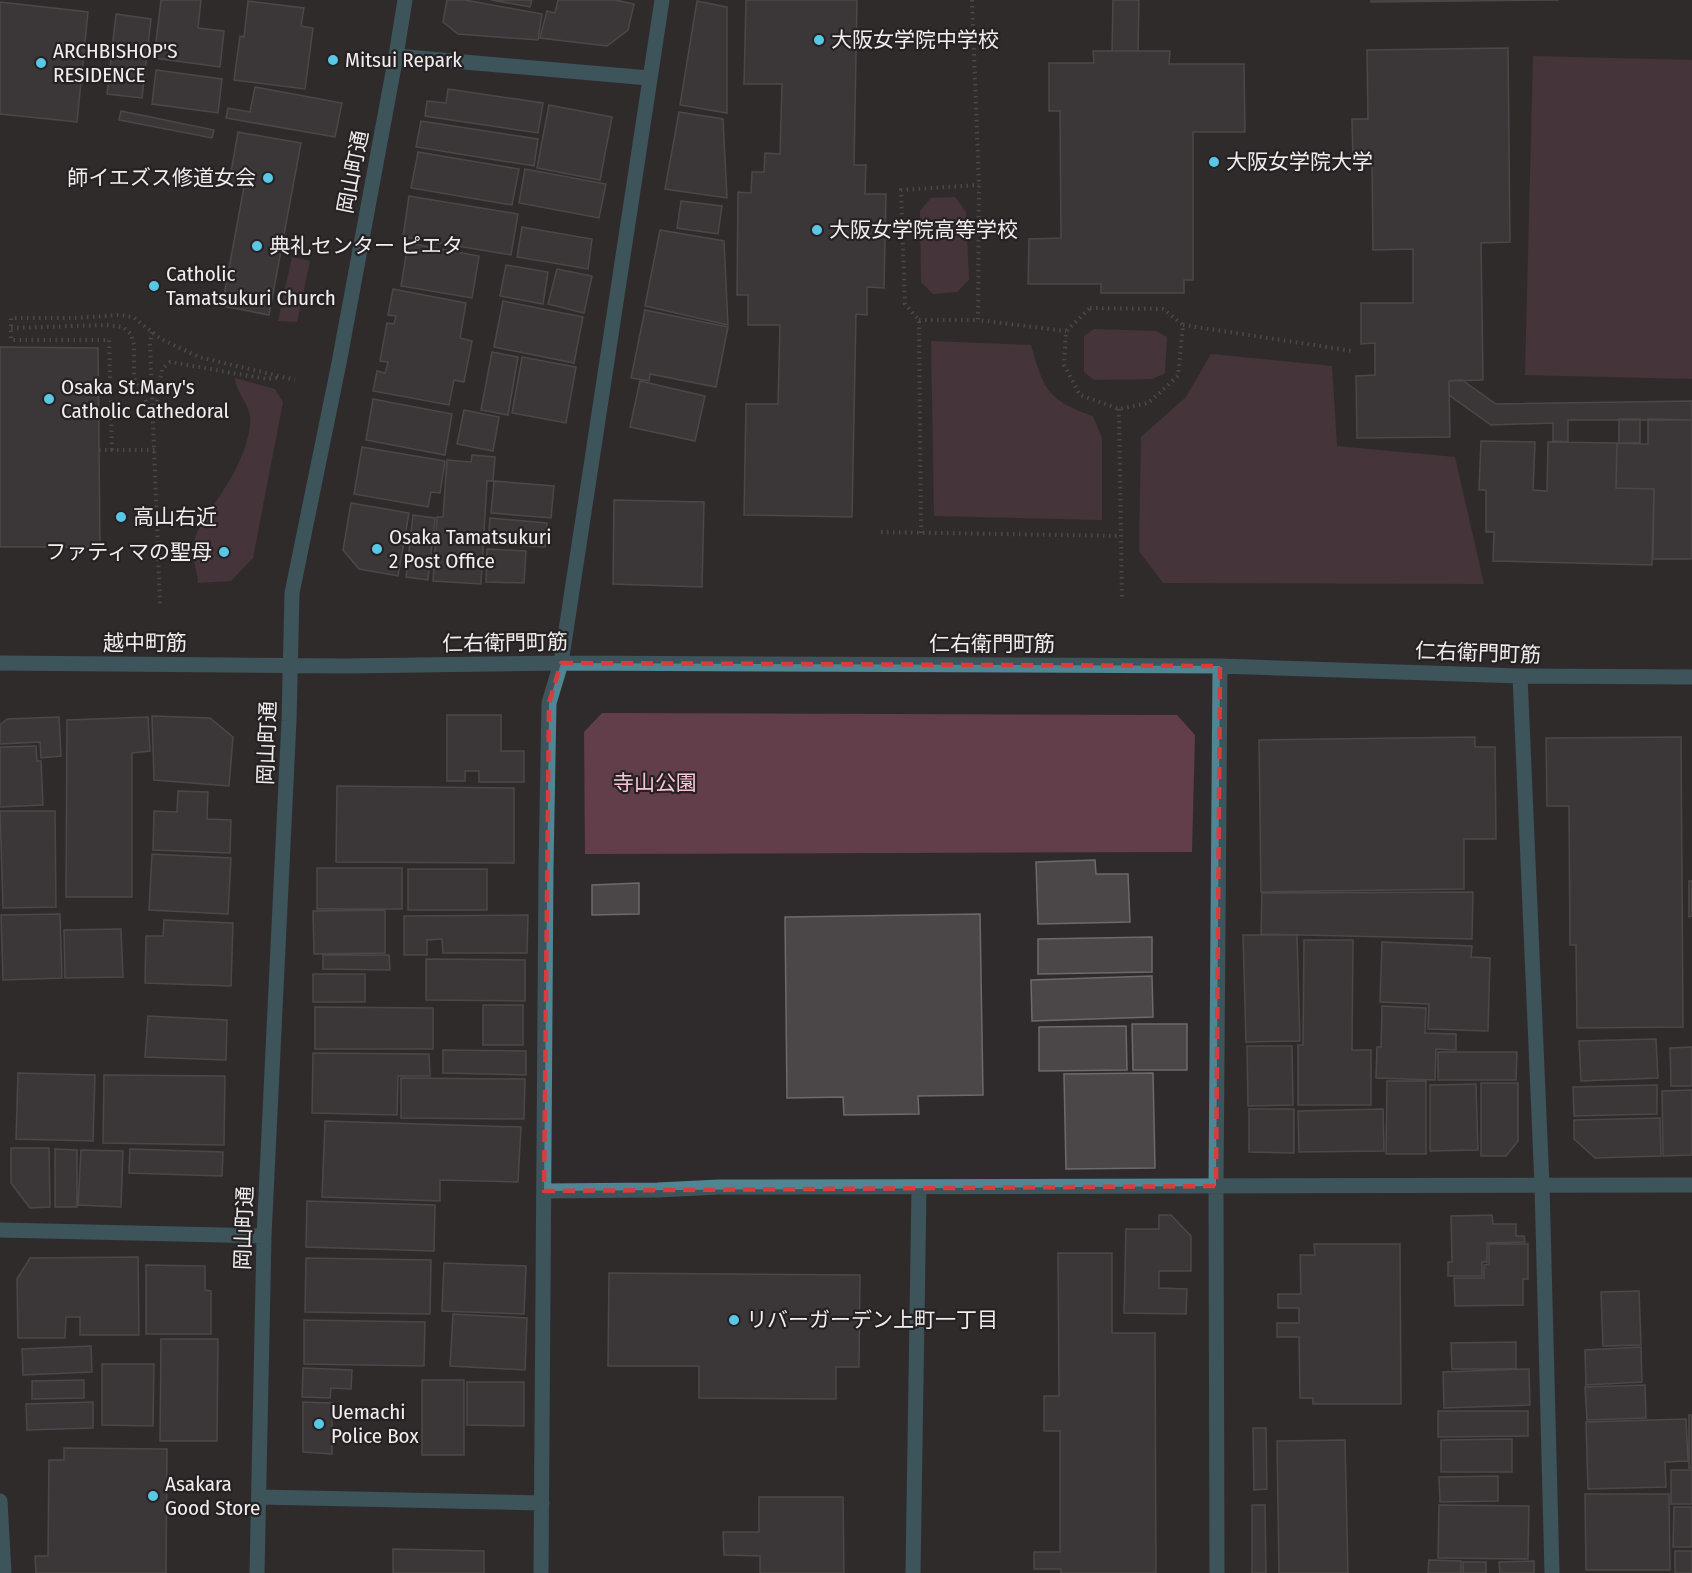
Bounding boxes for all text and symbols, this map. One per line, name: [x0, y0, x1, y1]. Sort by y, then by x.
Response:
place label: 大阪女学院中学校: [831, 27, 999, 53]
marker: 大阪女学院中学校: [812, 33, 826, 47]
place label: ARCHBISHOP'S RESIDENCE: [53, 38, 178, 88]
place label: Mitsui Repark: [345, 47, 462, 73]
marker: Mitsui Repark: [326, 53, 340, 67]
marker: ARCHBISHOP'S RESIDENCE: [34, 56, 48, 70]
street label: 岡山町通: [332, 128, 374, 216]
place label: 大阪女学院大学: [1226, 149, 1373, 175]
marker: 大阪女学院大学: [1207, 155, 1221, 169]
place label: 師イエズス修道女会: [67, 165, 256, 191]
marker: 師イエズス修道女会: [261, 171, 275, 185]
place label: 大阪女学院高等学校: [829, 217, 1018, 243]
marker: 大阪女学院高等学校: [810, 223, 824, 237]
place label: 典礼センター ピエタ: [269, 233, 463, 259]
marker: 典礼センター ピエタ: [250, 239, 264, 253]
place label: Catholic Tamatsukuri Church: [166, 261, 336, 311]
marker: Catholic Tamatsukuri Church: [147, 279, 161, 293]
place label: Osaka St.Mary's Catholic Cathedoral: [61, 374, 230, 424]
marker: Osaka St.Mary's Catholic Cathedoral: [42, 392, 56, 406]
place label: 高山右近: [133, 504, 217, 530]
marker: 高山右近: [114, 510, 128, 524]
place label: Osaka Tamatsukuri 2 Post Office: [389, 524, 551, 574]
place label: ファティマの聖母: [45, 539, 212, 565]
marker: Osaka Tamatsukuri 2 Post Office: [370, 542, 384, 556]
marker: ファティマの聖母: [217, 545, 231, 559]
street label: 仁右衛門町筋: [442, 629, 568, 657]
street label: 越中町筋: [103, 630, 187, 656]
street label: 仁右衛門町筋: [929, 631, 1055, 657]
street label: 仁右衛門町筋: [1415, 638, 1541, 668]
street label: 岡山町通: [253, 701, 281, 785]
park label: 寺山公園: [613, 770, 697, 796]
street label: 岡山町通: [230, 1186, 258, 1270]
place label: リバーガーデン上町一丁目: [746, 1307, 998, 1333]
marker: リバーガーデン上町一丁目: [727, 1313, 741, 1327]
place label: Uemachi Police Box: [331, 1399, 419, 1449]
marker: Uemachi Police Box: [312, 1417, 326, 1431]
place label: Asakara Good Store: [165, 1471, 260, 1521]
marker: Asakara Good Store: [146, 1489, 160, 1503]

